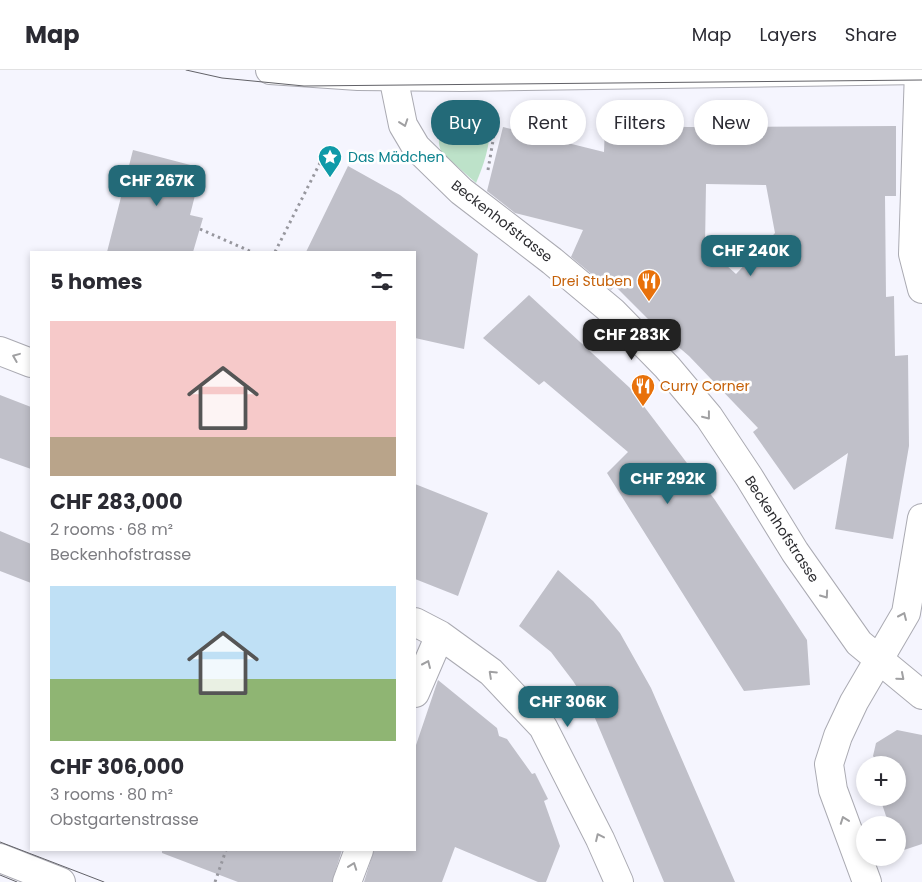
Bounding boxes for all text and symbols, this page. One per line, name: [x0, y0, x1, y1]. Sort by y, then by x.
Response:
text: Map: [25, 18, 80, 51]
text: Map: [692, 22, 732, 47]
text: Layers: [760, 22, 817, 47]
text: Share: [845, 22, 897, 47]
chip: Buy: [431, 100, 500, 145]
chip: Rent: [510, 100, 586, 145]
chip: Filters: [596, 100, 684, 145]
chip: New: [694, 100, 768, 145]
one-way arrow: [398, 118, 408, 127]
place icon: Das Mädchen: [317, 144, 343, 178]
place label: Das Mädchen: [348, 147, 445, 167]
pin: CHF 267K: [105, 164, 209, 207]
text: CHF 267K: [119, 169, 195, 192]
street label: Beckenhofstrasse: [447, 175, 557, 267]
pin: CHF 240K: [699, 234, 803, 277]
text: CHF 240K: [712, 239, 790, 262]
text: 5 homes: [50, 267, 143, 296]
icon: filters: [368, 267, 396, 295]
restaurant icon: Drei Stuben: [636, 268, 662, 302]
place label: Drei Stuben: [552, 271, 632, 291]
pin: CHF 283K: [580, 318, 684, 361]
text: CHF 283K: [594, 323, 670, 346]
one-way arrow: [12, 353, 20, 363]
icon: home: [178, 353, 268, 443]
restaurant icon: Curry Corner: [630, 373, 656, 407]
place label: Curry Corner: [660, 376, 750, 396]
one-way arrow: [702, 410, 710, 419]
pin: CHF 292K: [616, 462, 720, 505]
text: CHF 292K: [630, 467, 706, 490]
street label: Beckenhofstrasse: [740, 472, 824, 587]
text: CHF 283,000: [50, 487, 183, 516]
text: 2 rooms · 68 m²: [50, 518, 173, 541]
text: Beckenhofstrasse: [50, 543, 191, 566]
one-way arrow: [819, 589, 828, 599]
one-way arrow: [897, 612, 908, 621]
icon: home: [178, 618, 268, 708]
one-way arrow: [420, 660, 431, 669]
one-way arrow: [489, 671, 498, 680]
one-way arrow: [895, 671, 904, 680]
pin: CHF 306K: [516, 686, 620, 728]
text: CHF 306K: [529, 690, 607, 713]
text: CHF 306,000: [50, 752, 184, 781]
map controls: [856, 756, 906, 866]
button: +: [856, 756, 906, 806]
text: 3 rooms · 80 m²: [50, 783, 173, 806]
text: Obstgartenstrasse: [50, 808, 199, 831]
one-way arrow: [840, 816, 850, 825]
button: −: [856, 816, 906, 866]
one-way arrow: [595, 833, 605, 842]
one-way arrow: [347, 862, 357, 871]

